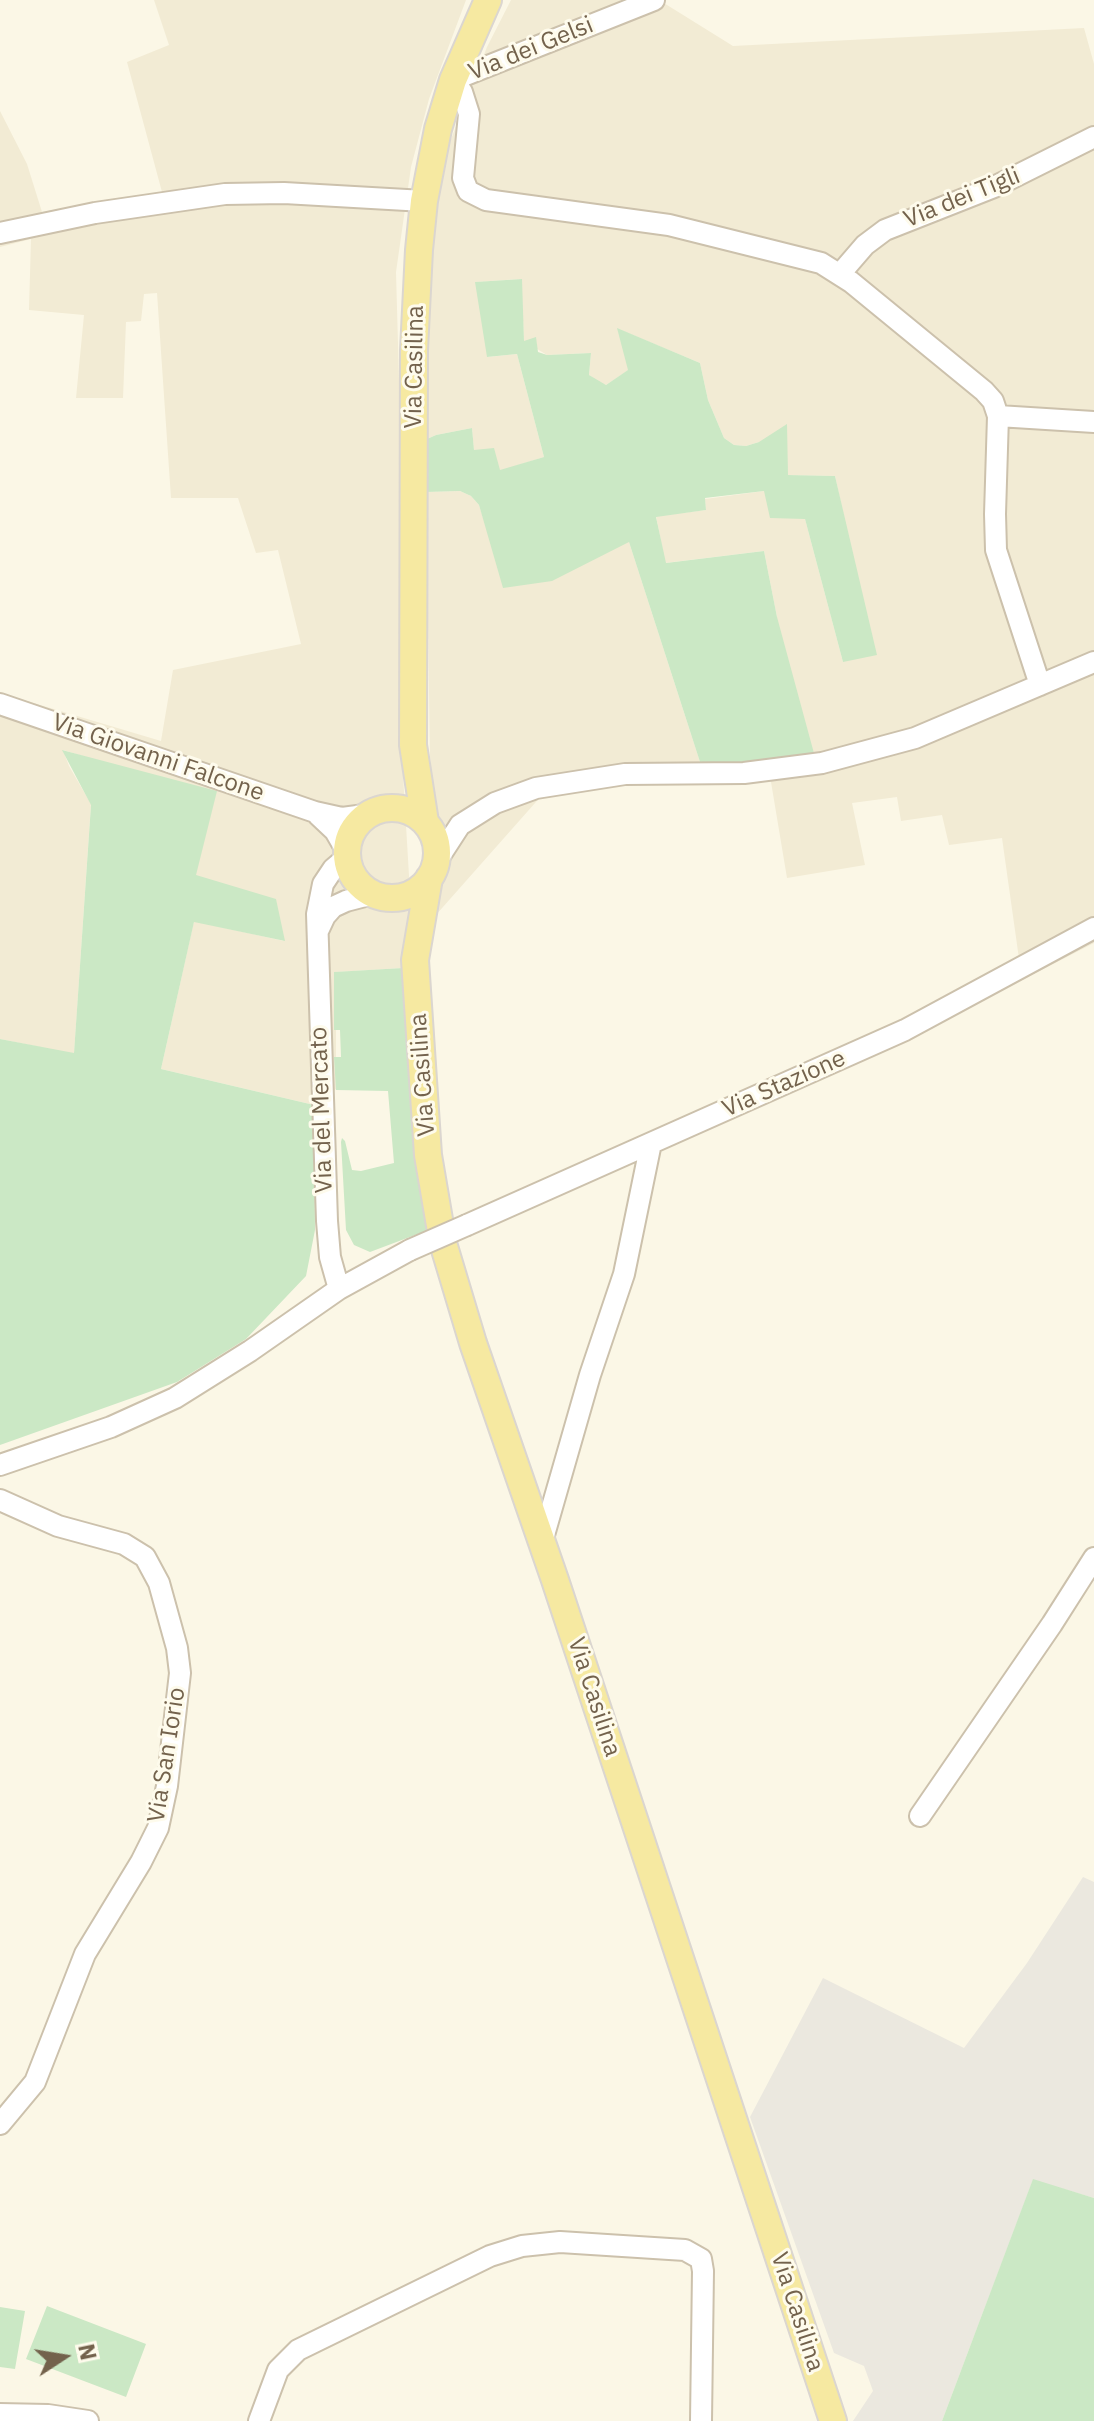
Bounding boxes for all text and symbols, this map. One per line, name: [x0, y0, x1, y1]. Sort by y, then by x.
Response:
street label: Via dei Gelsi: [464, 11, 598, 87]
street label: Via dei Tigli: [900, 162, 1024, 234]
street label: Via Casilina: [400, 305, 430, 429]
street label: Via Giovanni Falcone: [48, 708, 268, 808]
street label: Via Casilina: [404, 1012, 442, 1138]
street label: Via del Mercato: [305, 1026, 339, 1194]
street label: Via Stazione: [718, 1044, 850, 1124]
street label: Via Casilina: [561, 1634, 627, 1760]
street label: Via San Iorio: [142, 1685, 192, 1825]
street label: Via Casilina: [764, 2249, 830, 2375]
north arrow: [24, 2317, 104, 2397]
text: N: [72, 2341, 104, 2363]

